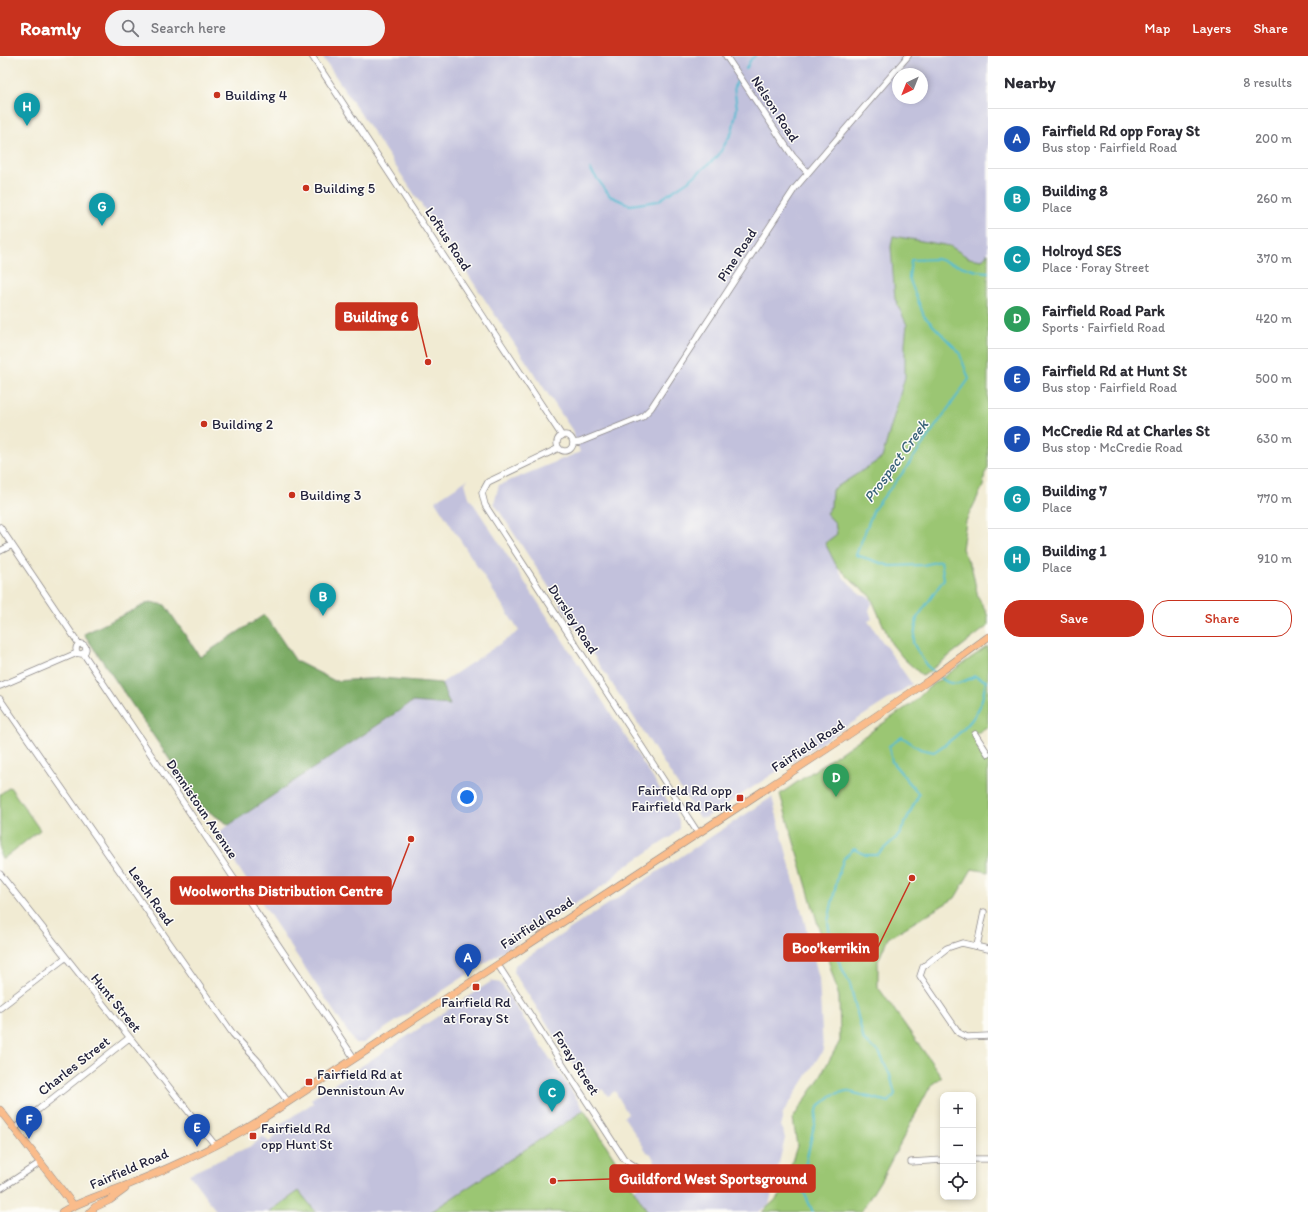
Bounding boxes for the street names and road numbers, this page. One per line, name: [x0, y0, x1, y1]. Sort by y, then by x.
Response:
street label: Nelson Road: [747, 73, 803, 145]
street label: Loftus Road: [421, 204, 475, 274]
street label: Pine Road: [714, 225, 761, 285]
street label: Dursley Road: [544, 581, 602, 657]
street label: Fairfield Road: [768, 716, 848, 776]
street label: Dennistoun Avenue: [162, 756, 242, 862]
street label: Leach Road: [124, 863, 178, 929]
street label: Fairfield Road: [497, 893, 577, 953]
street label: Hunt Street: [87, 970, 145, 1036]
street label: Foray Street: [549, 1028, 603, 1098]
street label: Charles Street: [35, 1033, 113, 1099]
street label: Fairfield Road: [87, 1145, 171, 1193]

